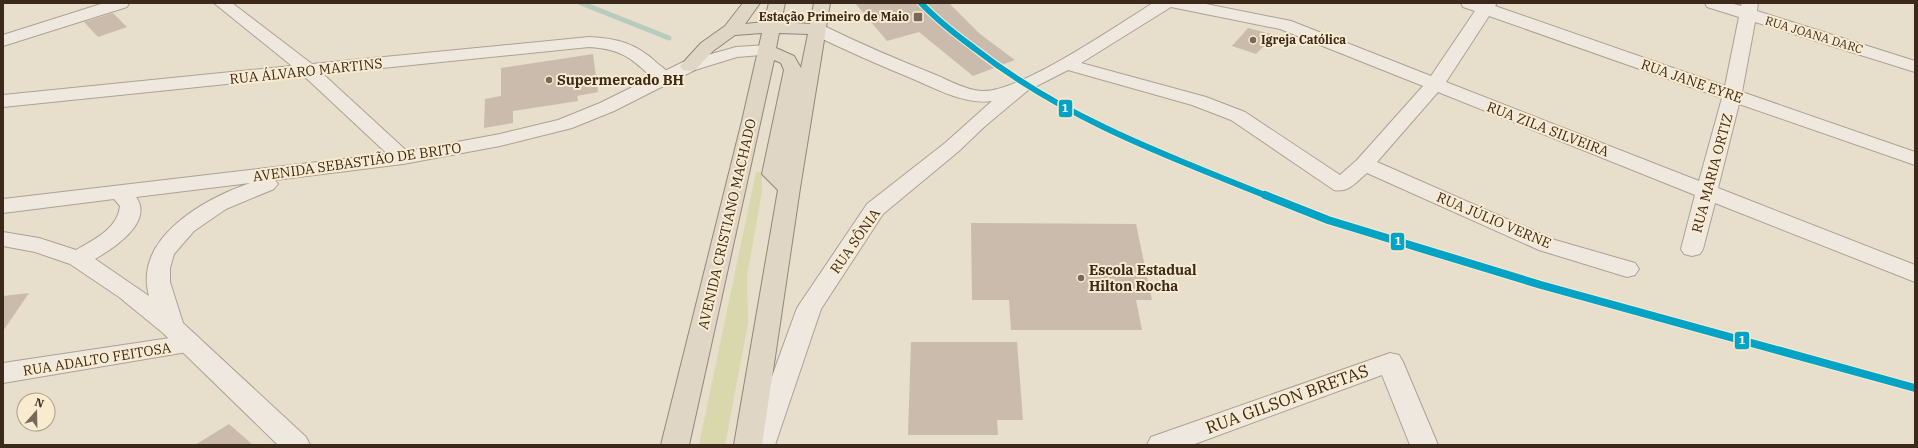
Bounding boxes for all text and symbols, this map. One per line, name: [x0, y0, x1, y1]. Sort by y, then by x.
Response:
place label: Estação Primeiro de Maio: [759, 9, 909, 24]
marker: Estação Primeiro de Maio: [912, 11, 924, 23]
street label: RUA JOANA DARC: [1763, 12, 1865, 57]
place label: Igreja Católica: [1261, 32, 1346, 47]
marker: Igreja Católica: [1248, 35, 1258, 45]
street label: RUA ÁLVARO MARTINS: [229, 53, 383, 88]
street label: RUA JANE EYRE: [1639, 55, 1745, 107]
place label: Supermercado BH: [557, 71, 684, 89]
marker: Supermercado BH: [544, 75, 554, 85]
street label: RUA ZILA SILVEIRA: [1484, 97, 1612, 161]
line badge: 1: [1058, 99, 1073, 118]
text: 1: [1062, 101, 1069, 115]
street label: RUA MARIA ORTIZ: [1687, 111, 1737, 235]
street label: AVENIDA CRISTIANO MACHADO: [694, 117, 760, 331]
street label: AVENIDA SEBASTIÃO DE BRITO: [252, 138, 462, 186]
street label: RUA JÚLIO VERNE: [1434, 187, 1554, 252]
street label: RUA SÔNIA: [825, 204, 884, 277]
line badge: 1: [1390, 232, 1405, 251]
text: 1: [1395, 234, 1402, 248]
place label: Escola Estadual Hilton Rocha: [1089, 261, 1197, 295]
marker: Escola Estadual Hilton Rocha: [1076, 273, 1086, 283]
line badge: 1: [1734, 331, 1750, 350]
text: 1: [1739, 333, 1746, 347]
street label: RUA ADALTO FEITOSA: [22, 338, 173, 380]
street label: RUA GILSON BRETAS: [1202, 359, 1372, 439]
north arrow: [16, 392, 56, 432]
text: N: [33, 395, 46, 411]

